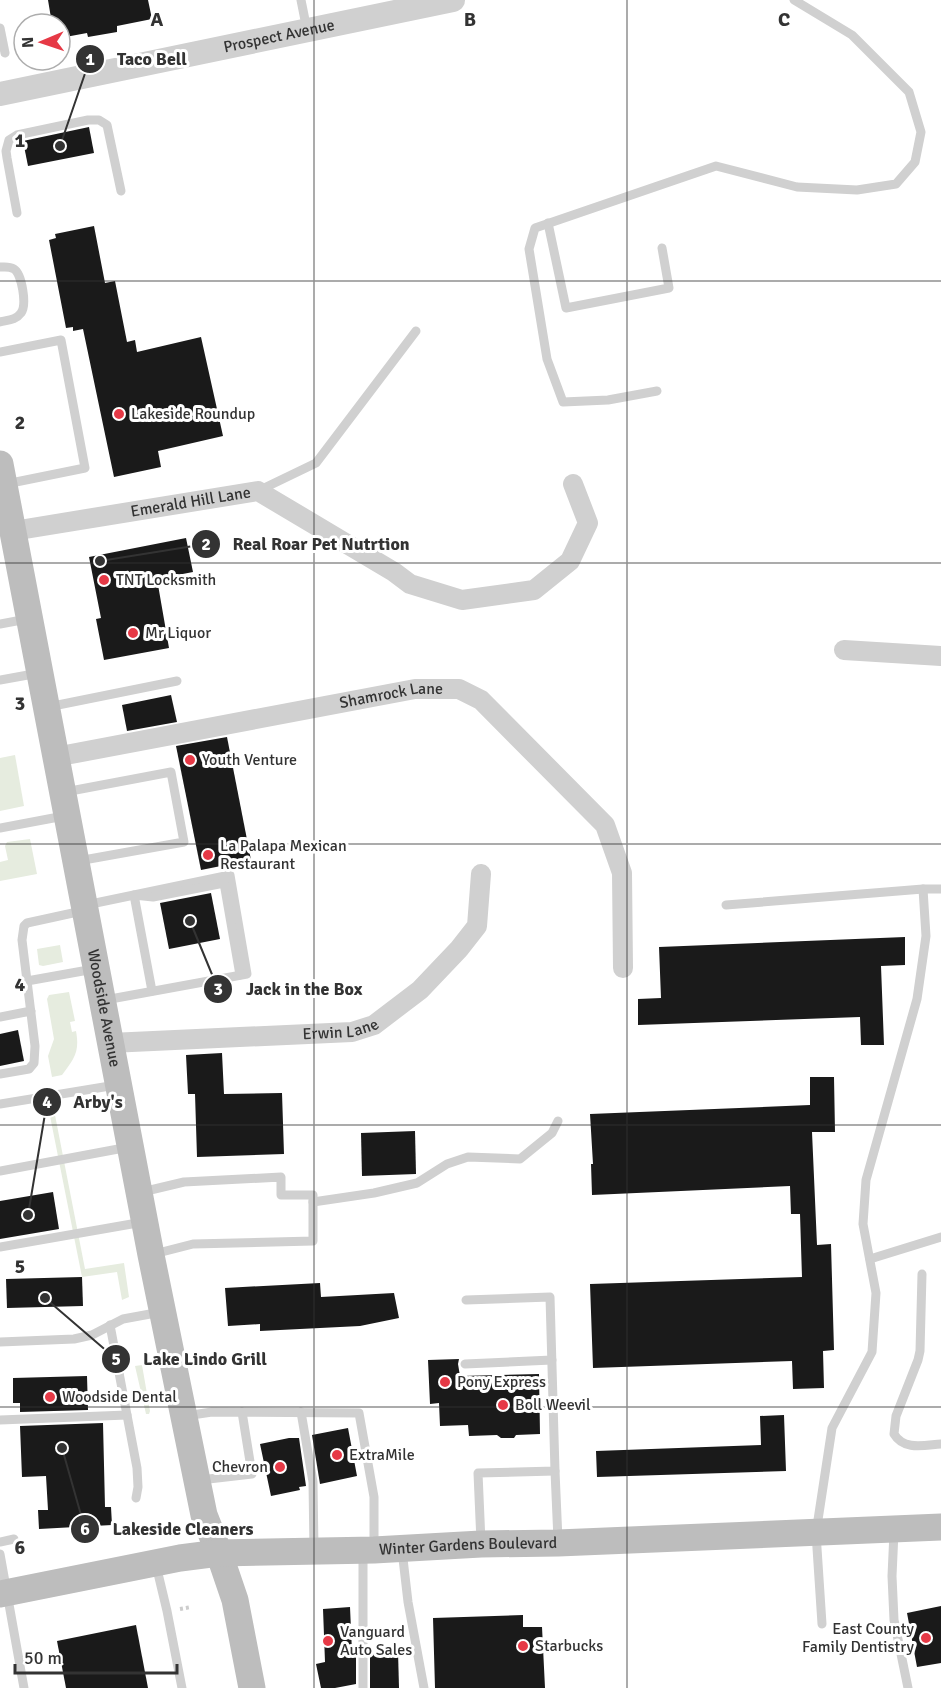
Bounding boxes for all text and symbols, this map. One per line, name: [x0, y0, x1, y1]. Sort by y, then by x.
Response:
text: A: [151, 7, 164, 32]
text: B: [464, 7, 476, 32]
text: C: [778, 7, 790, 32]
north arrow: [12, 12, 72, 72]
street label: Prospect Avenue: [222, 15, 336, 57]
text: N: [18, 37, 38, 48]
callout: Taco Bell: [75, 41, 199, 77]
text: 1: [85, 48, 95, 70]
text: Taco Bell: [117, 48, 187, 70]
text: 1: [15, 128, 26, 153]
place label: Lakeside Roundup: [131, 404, 255, 424]
marker: Lakeside Roundup: [112, 407, 126, 421]
text: 2: [15, 410, 25, 435]
street label: Emerald Hill Lane: [129, 482, 252, 522]
callout: Real Roar Pet Nutrtion: [191, 526, 422, 562]
text: 2: [201, 533, 211, 555]
text: Real Roar Pet Nutrtion: [232, 533, 410, 555]
place label: TNT Locksmith: [116, 570, 216, 590]
marker: TNT Locksmith: [97, 573, 111, 587]
place label: Mr Liquor: [145, 623, 211, 643]
marker: Mr Liquor: [126, 626, 140, 640]
street label: Shamrock Lane: [338, 679, 443, 713]
text: 3: [15, 691, 25, 716]
place label: Youth Venture: [202, 750, 297, 770]
marker: Youth Venture: [183, 753, 197, 767]
place label: La Palapa Mexican Restaurant: [220, 836, 347, 874]
marker: La Palapa Mexican Restaurant: [201, 848, 215, 862]
street label: Woodside Avenue: [83, 948, 125, 1069]
callout: Jack in the Box: [203, 971, 374, 1007]
text: 4: [15, 972, 26, 997]
text: 3: [213, 978, 223, 1000]
text: Jack in the Box: [246, 978, 363, 1000]
street label: Erwin Lane: [302, 1015, 383, 1044]
callout: Arby's: [32, 1084, 135, 1120]
text: 4: [42, 1091, 52, 1113]
text: Arby's: [73, 1091, 123, 1113]
text: 5: [15, 1254, 25, 1279]
callout: Lake Lindo Grill: [101, 1341, 279, 1377]
text: 5: [111, 1348, 121, 1370]
text: Lake Lindo Grill: [143, 1348, 267, 1370]
place label: Pony Express: [457, 1372, 546, 1392]
marker: Pony Express: [438, 1375, 452, 1389]
place label: Woodside Dental: [62, 1387, 177, 1407]
marker: Woodside Dental: [43, 1390, 57, 1404]
place label: Boll Weevil: [515, 1395, 591, 1415]
marker: Boll Weevil: [496, 1398, 510, 1412]
place label: ExtraMile: [349, 1445, 415, 1465]
marker: ExtraMile: [330, 1448, 344, 1462]
place label: Chevron: [212, 1457, 268, 1477]
marker: Chevron: [273, 1460, 287, 1474]
callout: Lakeside Cleaners: [70, 1511, 266, 1547]
text: 6: [80, 1518, 90, 1540]
text: Lakeside Cleaners: [112, 1518, 254, 1540]
street label: Winter Gardens Boulevard: [378, 1533, 557, 1560]
text: 6: [15, 1535, 26, 1560]
place label: East County Family Dentistry: [802, 1619, 915, 1657]
place label: Vanguard Auto Sales: [340, 1622, 412, 1660]
marker: East County Family Dentistry: [919, 1631, 933, 1645]
marker: Vanguard Auto Sales: [321, 1634, 335, 1648]
place label: Starbucks: [535, 1636, 603, 1656]
scale bar: [15, 1637, 177, 1675]
marker: Starbucks: [516, 1639, 530, 1653]
text: 50 m: [24, 1647, 62, 1669]

